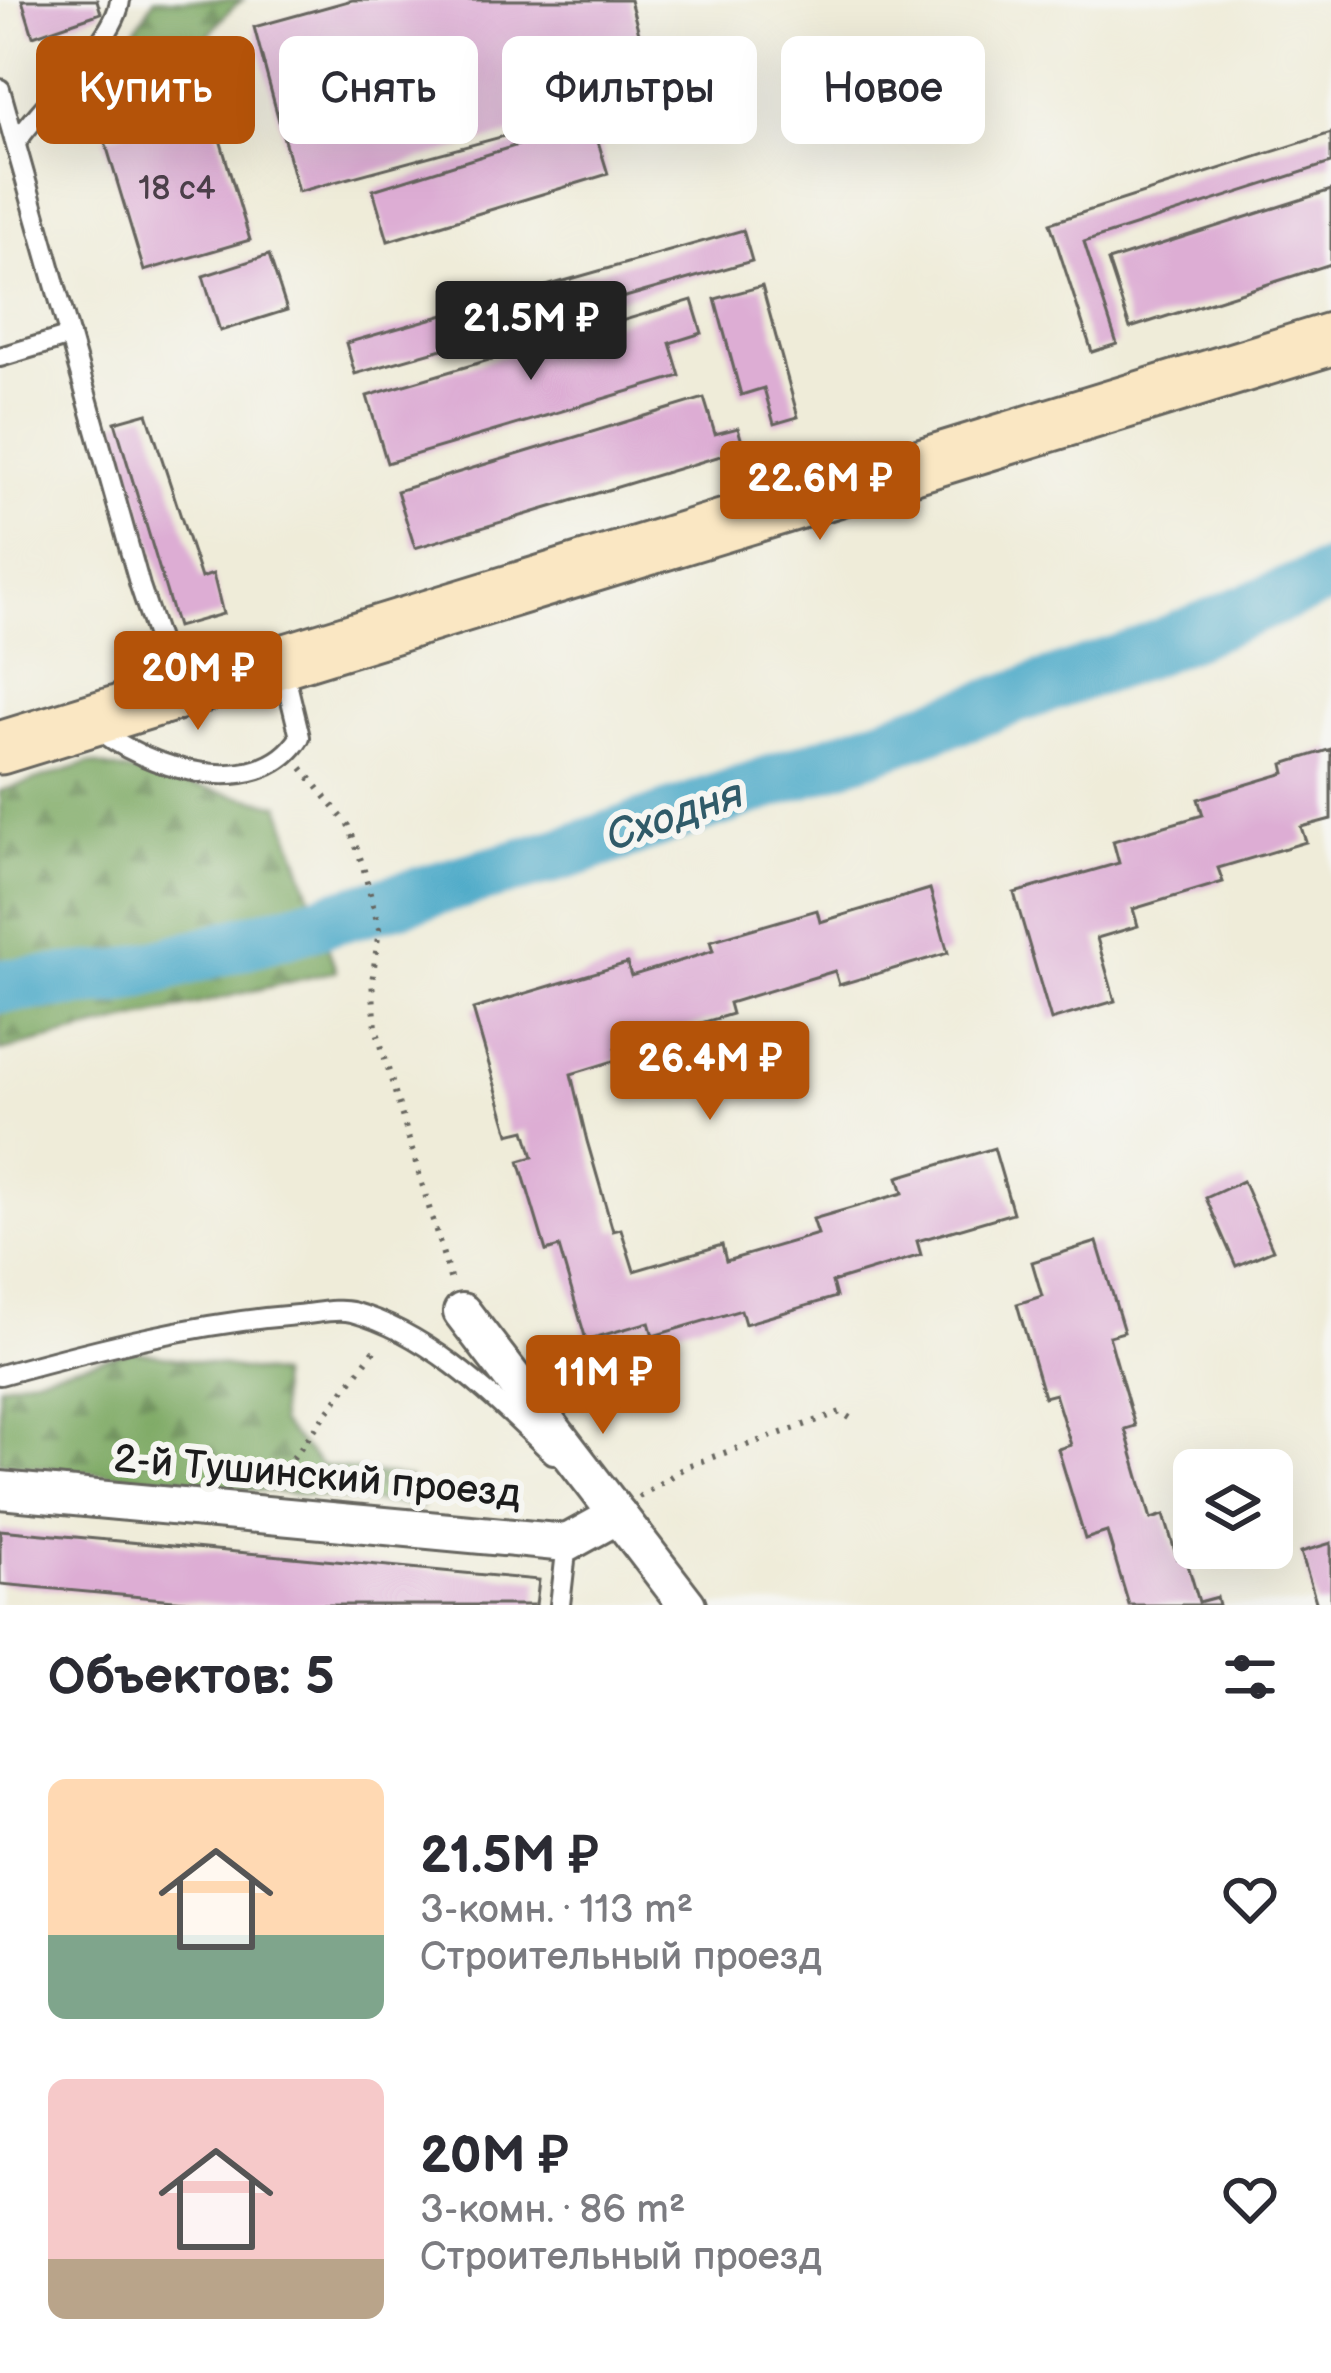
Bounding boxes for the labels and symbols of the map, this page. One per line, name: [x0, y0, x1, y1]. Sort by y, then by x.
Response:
house number: 18 с4: [138, 169, 216, 209]
pin: 21.5M ₽: [420, 281, 642, 383]
pin: 22.6M ₽: [709, 441, 931, 543]
pin: 20M ₽: [114, 631, 282, 733]
water label: Сходня: [600, 769, 750, 863]
pin: 26.4M ₽: [599, 1021, 821, 1123]
pin: 11M ₽: [519, 1335, 687, 1437]
street label: 2-й Тушинский проезд: [112, 1436, 522, 1518]

